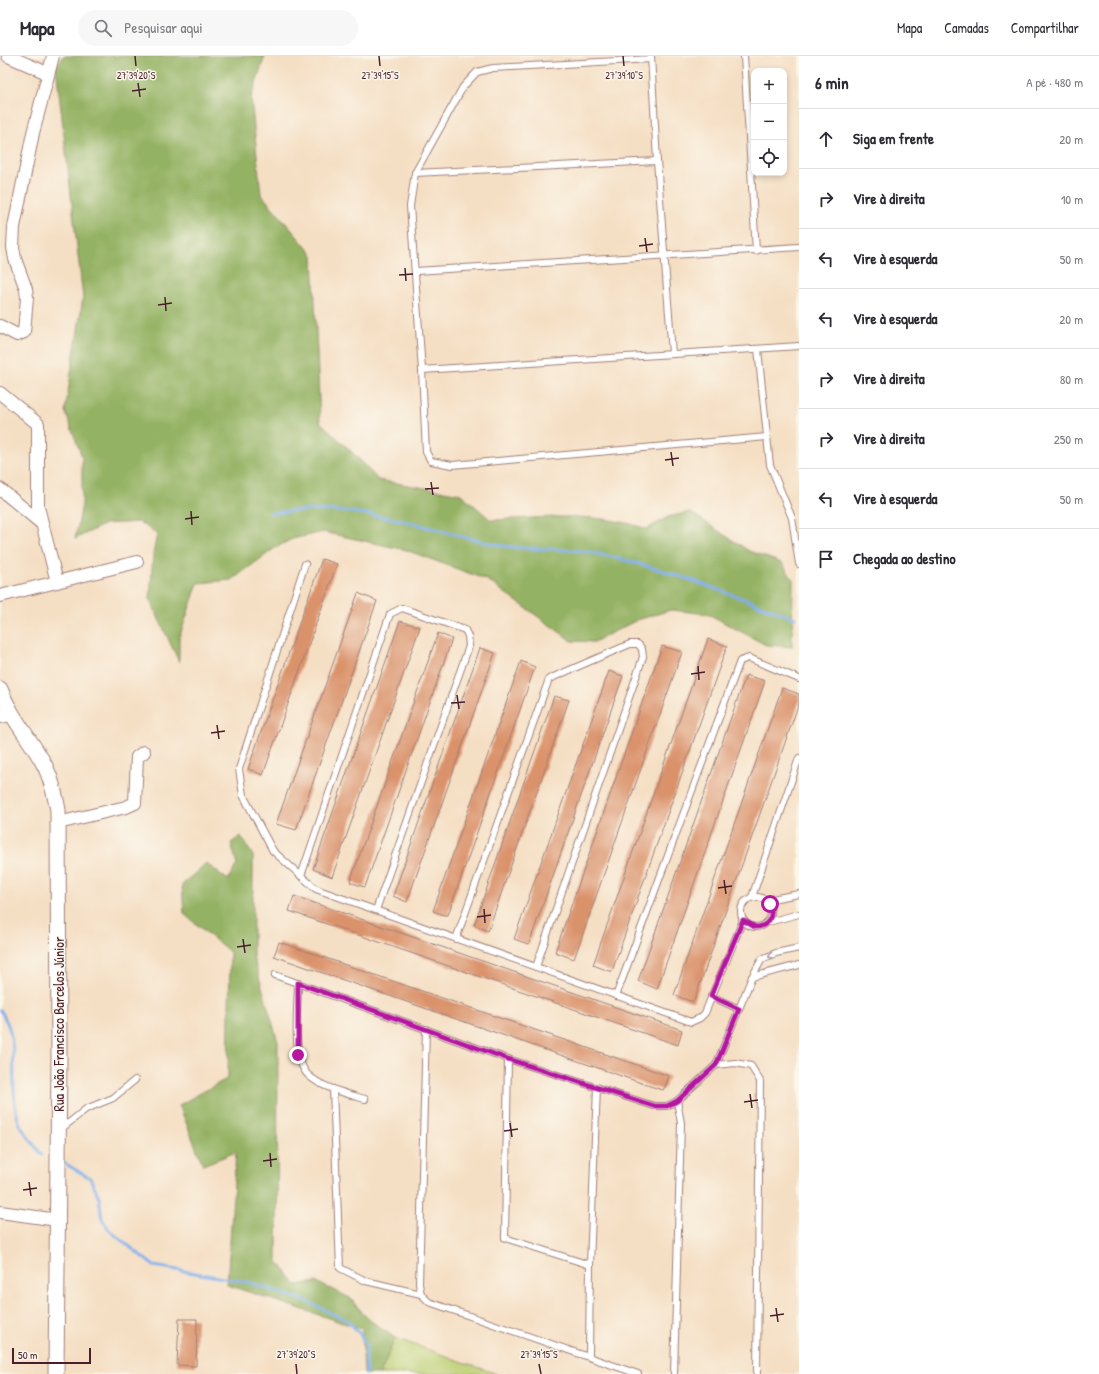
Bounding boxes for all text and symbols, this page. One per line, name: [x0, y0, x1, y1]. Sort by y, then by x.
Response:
search box: [78, 10, 358, 46]
text: Mapa: [20, 15, 54, 41]
icon: search: [92, 17, 114, 39]
text: Pesquisar aqui: [124, 17, 203, 38]
text: Mapa: [897, 18, 922, 37]
text: Camadas: [944, 18, 989, 37]
text: Compartilhar: [1011, 18, 1079, 37]
map controls: [751, 68, 787, 176]
button: +: [751, 68, 787, 104]
text: 27°39'20"S: [117, 69, 156, 82]
text: 27°39'15"S: [361, 69, 399, 82]
text: 27°39'10"S: [605, 69, 643, 82]
text: 6 min: [815, 71, 849, 94]
text: A pé · 480 m: [1026, 73, 1083, 91]
button: −: [751, 104, 787, 140]
icon: ahead: [815, 128, 837, 150]
text: Siga em frente: [853, 128, 934, 149]
text: 20 m: [1059, 130, 1083, 148]
button: locate: [751, 140, 787, 176]
icon: right: [815, 188, 837, 210]
text: Vire à direita: [853, 188, 925, 209]
text: 10 m: [1061, 190, 1083, 208]
icon: left: [815, 248, 837, 270]
text: Vire à esquerda: [853, 248, 937, 269]
text: 50 m: [1060, 250, 1083, 268]
icon: left: [815, 308, 837, 330]
text: Vire à esquerda: [853, 308, 937, 329]
text: 20 m: [1059, 310, 1083, 328]
icon: right: [815, 368, 837, 390]
text: Vire à direita: [853, 368, 925, 389]
text: 80 m: [1060, 370, 1083, 388]
icon: right: [815, 428, 837, 450]
text: Vire à direita: [853, 428, 925, 449]
text: 250 m: [1054, 430, 1083, 448]
icon: left: [815, 488, 837, 510]
text: Vire à esquerda: [853, 488, 937, 509]
text: 50 m: [1060, 490, 1083, 508]
icon: arrive: [815, 548, 837, 570]
text: Chegada ao destino: [853, 548, 956, 569]
route start: [761, 895, 779, 913]
street label: Rua João Francisco Barcelos Júnior: [49, 936, 68, 1111]
one-way arrow: [767, 951, 774, 959]
route end: [289, 1046, 307, 1064]
scale bar: [12, 1346, 91, 1365]
text: 50 m: [18, 1348, 38, 1362]
text: 27°39'20"S: [277, 1348, 316, 1361]
text: 27°39'15"S: [520, 1348, 558, 1361]

